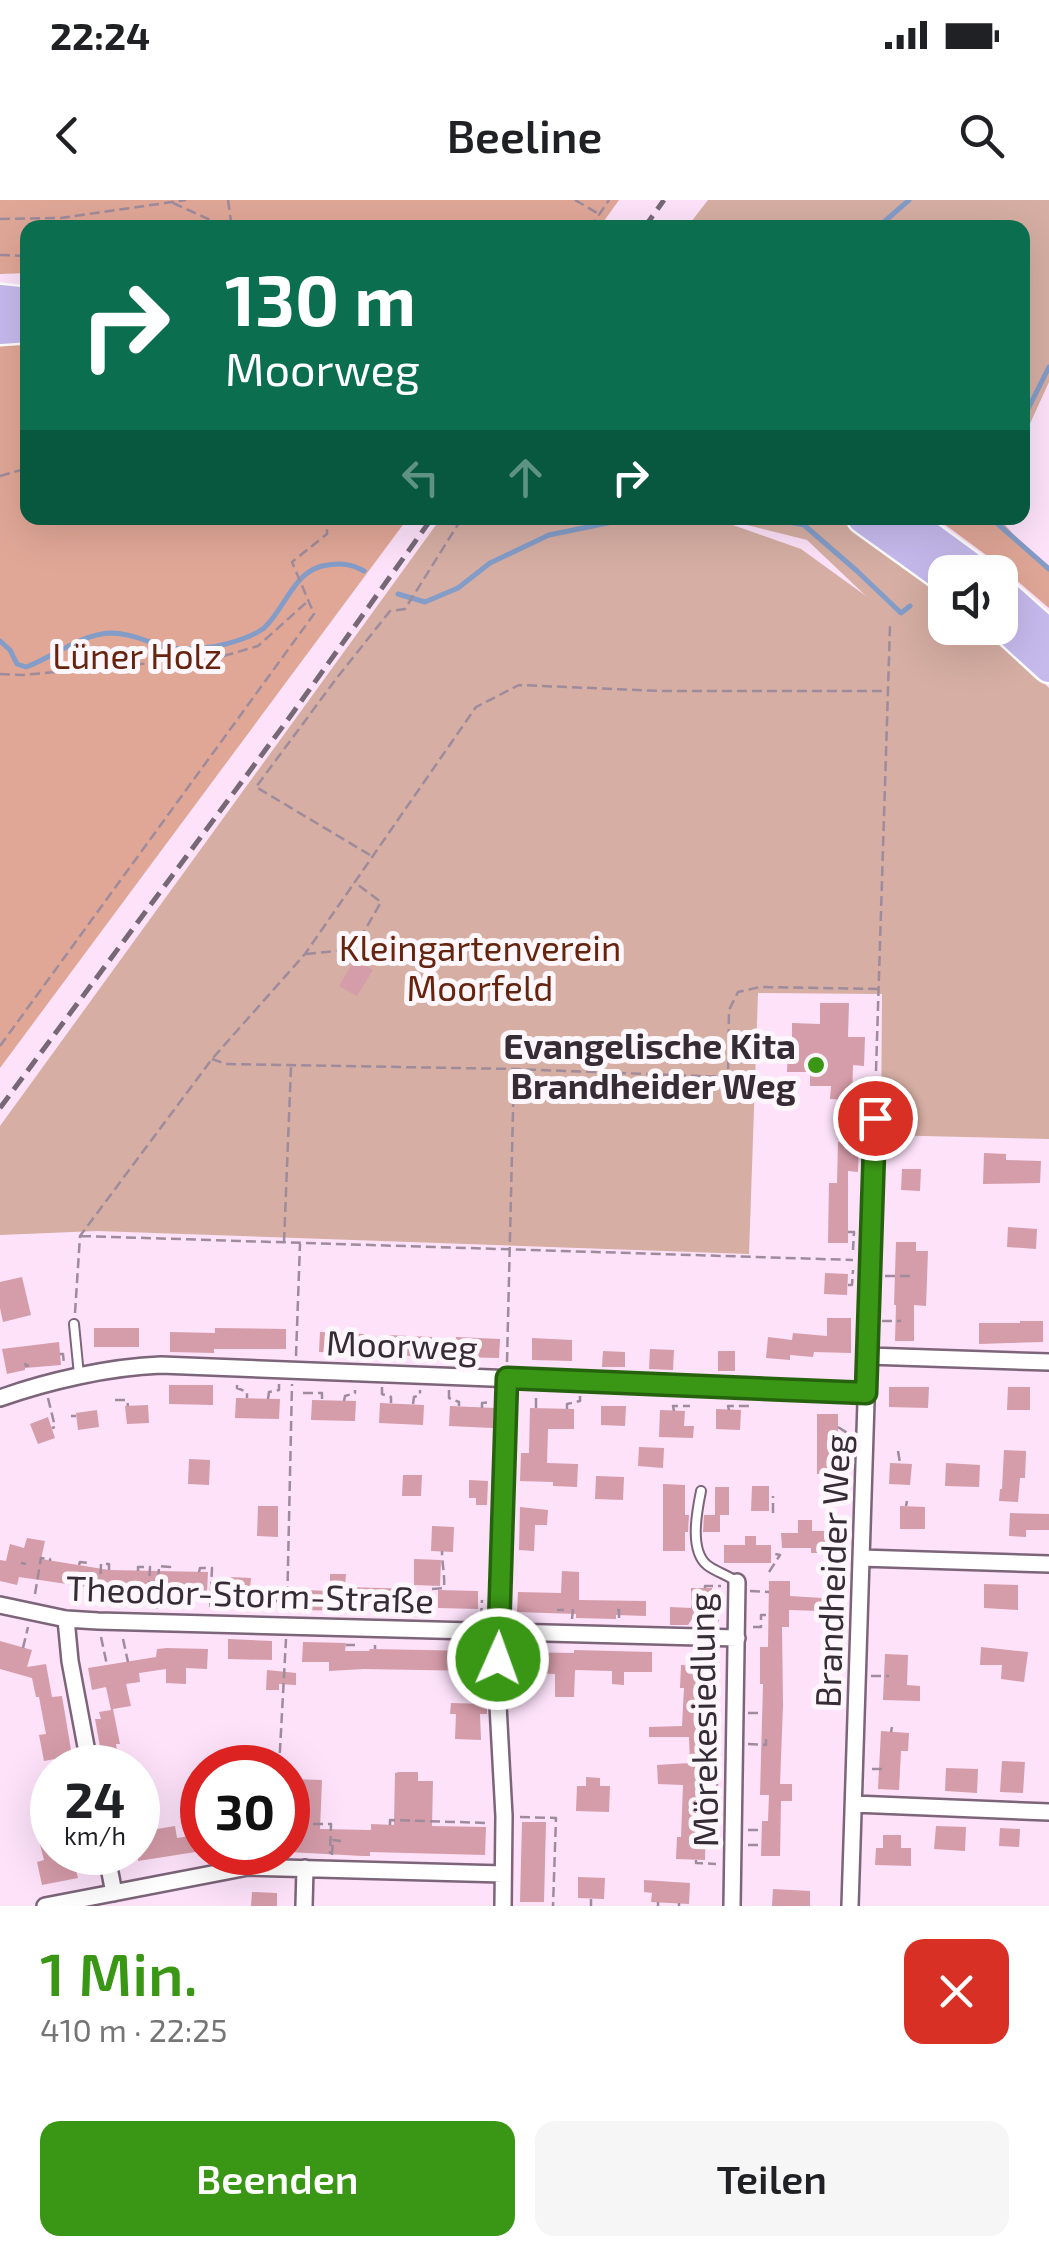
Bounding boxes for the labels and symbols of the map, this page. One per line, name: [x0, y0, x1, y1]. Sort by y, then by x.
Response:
park label: Lüner Holz: [52, 634, 222, 676]
park label: Kleingartenverein Moorfeld: [339, 926, 621, 1008]
place label: Evangelische Kita Brandheider Weg: [503, 1024, 796, 1106]
marker: Evangelische Kita Brandheider Weg: [805, 1054, 827, 1076]
pin: [833, 1076, 918, 1161]
street label: Moorweg: [326, 1320, 478, 1368]
street label: Brandheider Weg: [805, 1434, 857, 1708]
street label: Theodor-Storm-Straße: [65, 1566, 435, 1620]
street label: Mörekesiedlung: [679, 1592, 725, 1848]
position arrow: [446, 1607, 550, 1711]
speed limit sign: 30: [180, 1745, 310, 1875]

